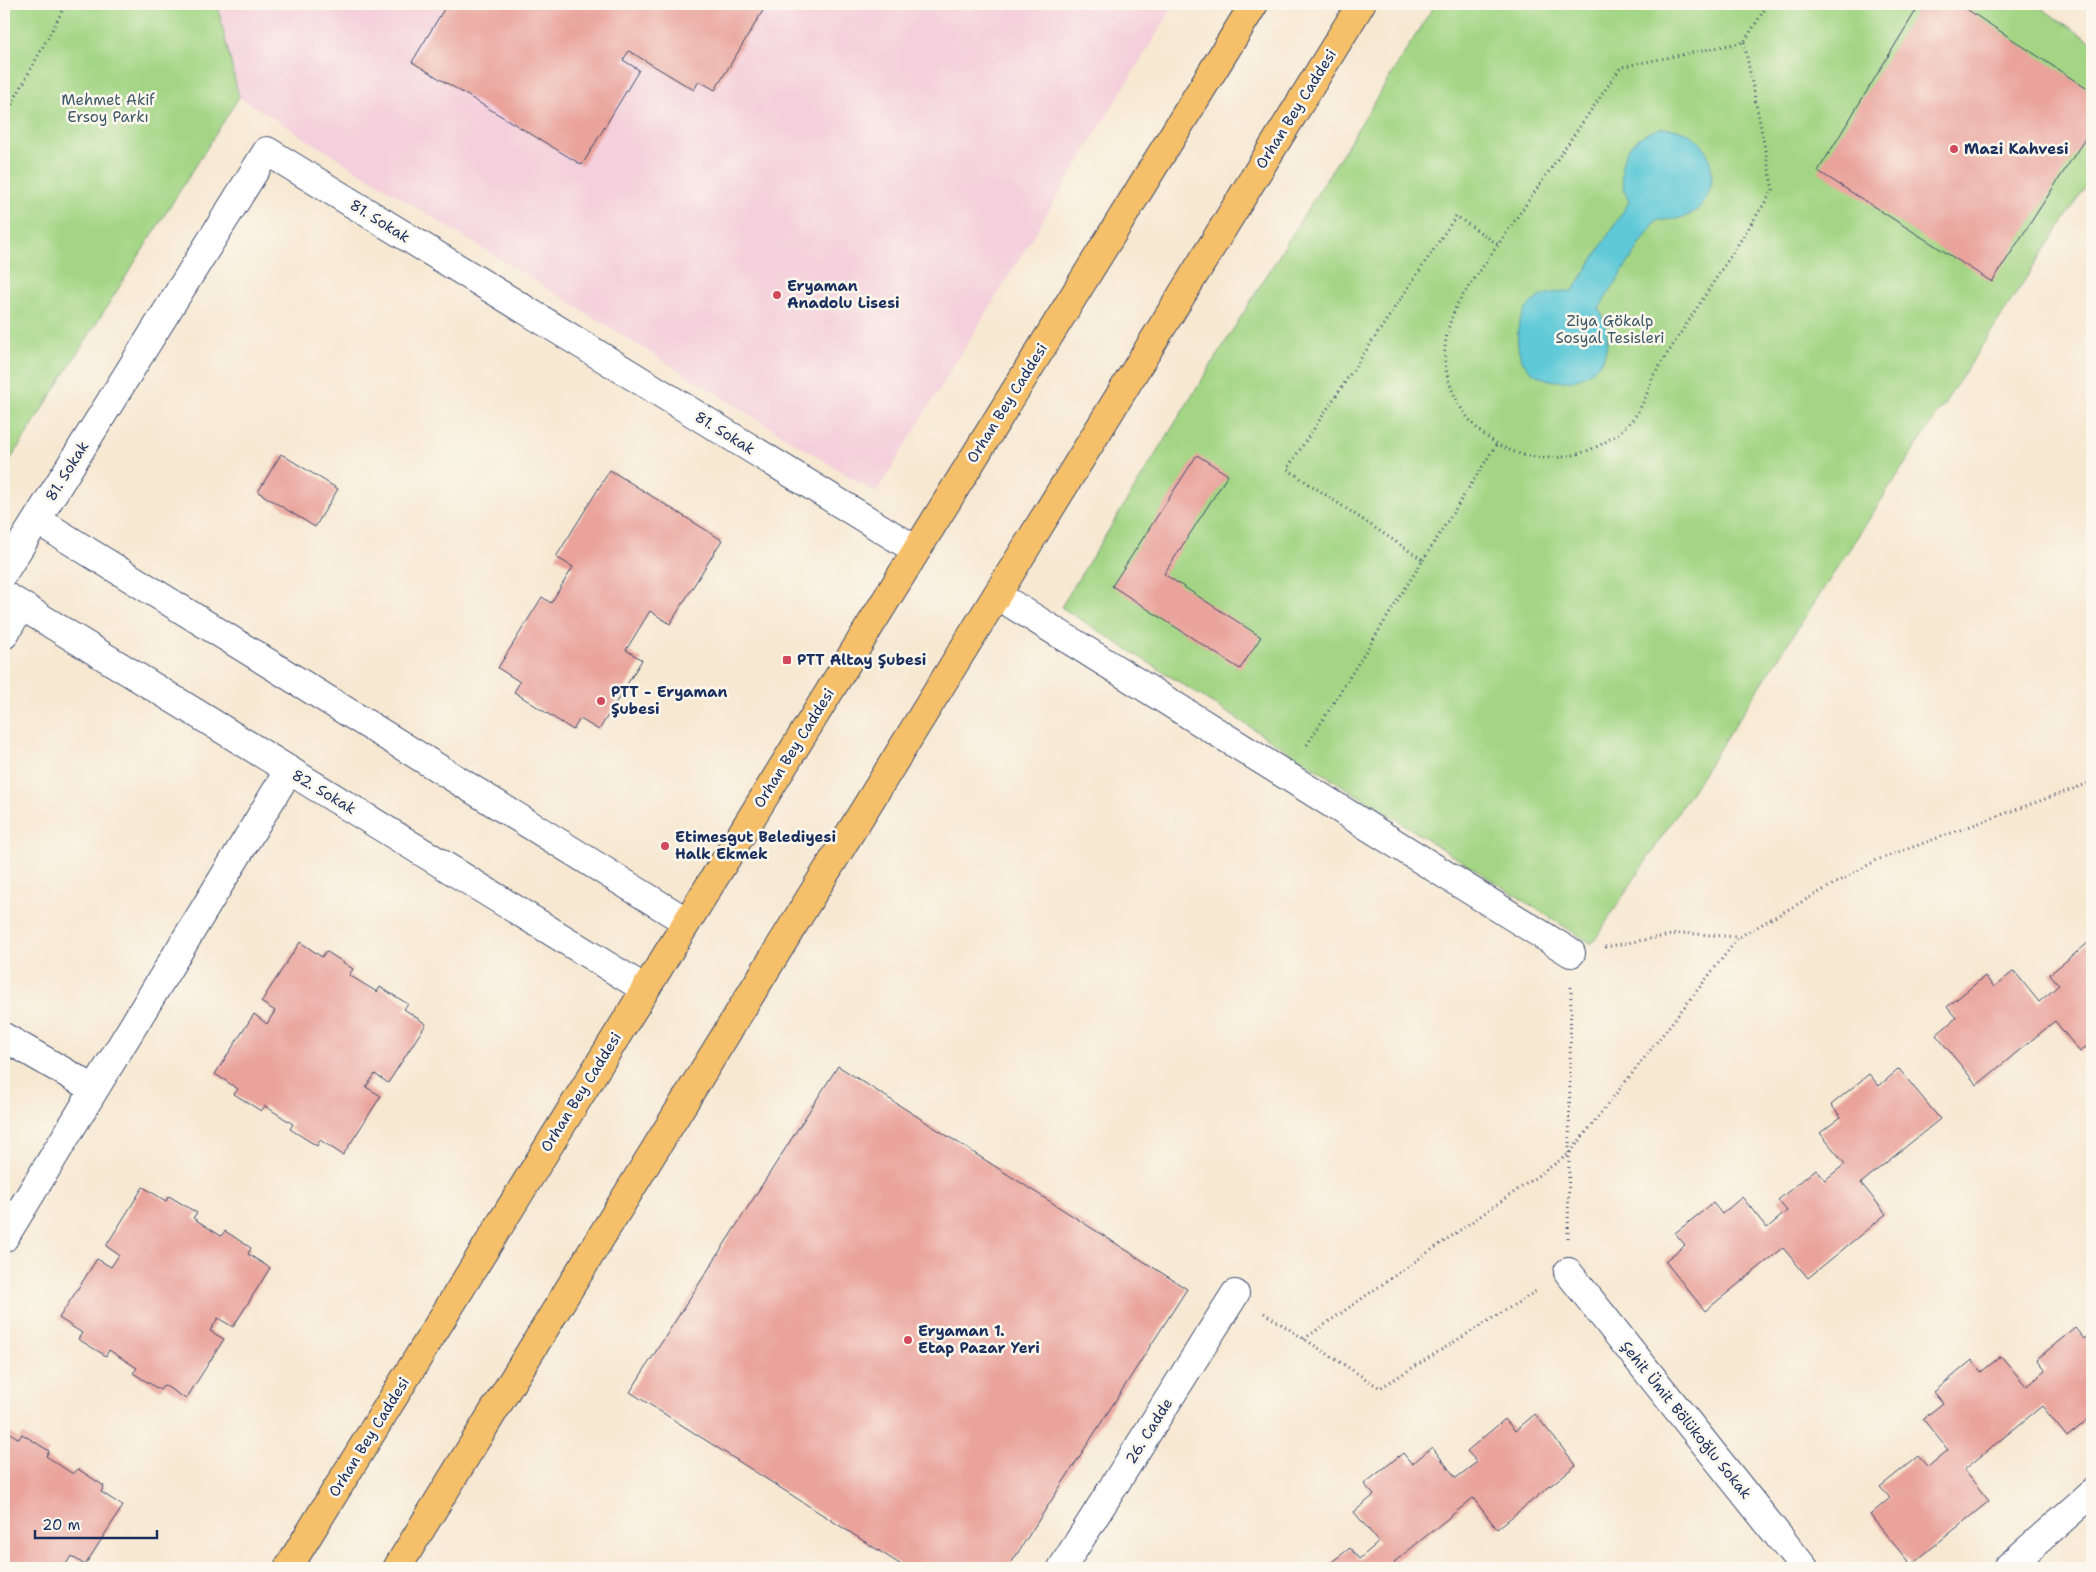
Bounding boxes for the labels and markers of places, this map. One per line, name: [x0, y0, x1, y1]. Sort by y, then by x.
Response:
place label: Mazi Kahvesi: [1964, 139, 2069, 159]
marker: Mazi Kahvesi: [1948, 143, 1960, 155]
place label: Eryaman Anadolu Lisesi: [787, 276, 900, 313]
marker: Eryaman Anadolu Lisesi: [771, 289, 783, 301]
place label: PTT Altay Şubesi: [797, 650, 926, 670]
marker: PTT Altay Şubesi: [781, 654, 793, 666]
place label: PTT - Eryaman Şubesi: [611, 682, 728, 719]
marker: PTT - Eryaman Şubesi: [595, 695, 607, 707]
place label: Etimesgut Belediyesi Halk Ekmek: [675, 827, 836, 864]
marker: Etimesgut Belediyesi Halk Ekmek: [659, 840, 671, 852]
place label: Eryaman 1. Etap Pazar Yeri: [918, 1321, 1040, 1358]
marker: Eryaman 1. Etap Pazar Yeri: [902, 1334, 914, 1346]

